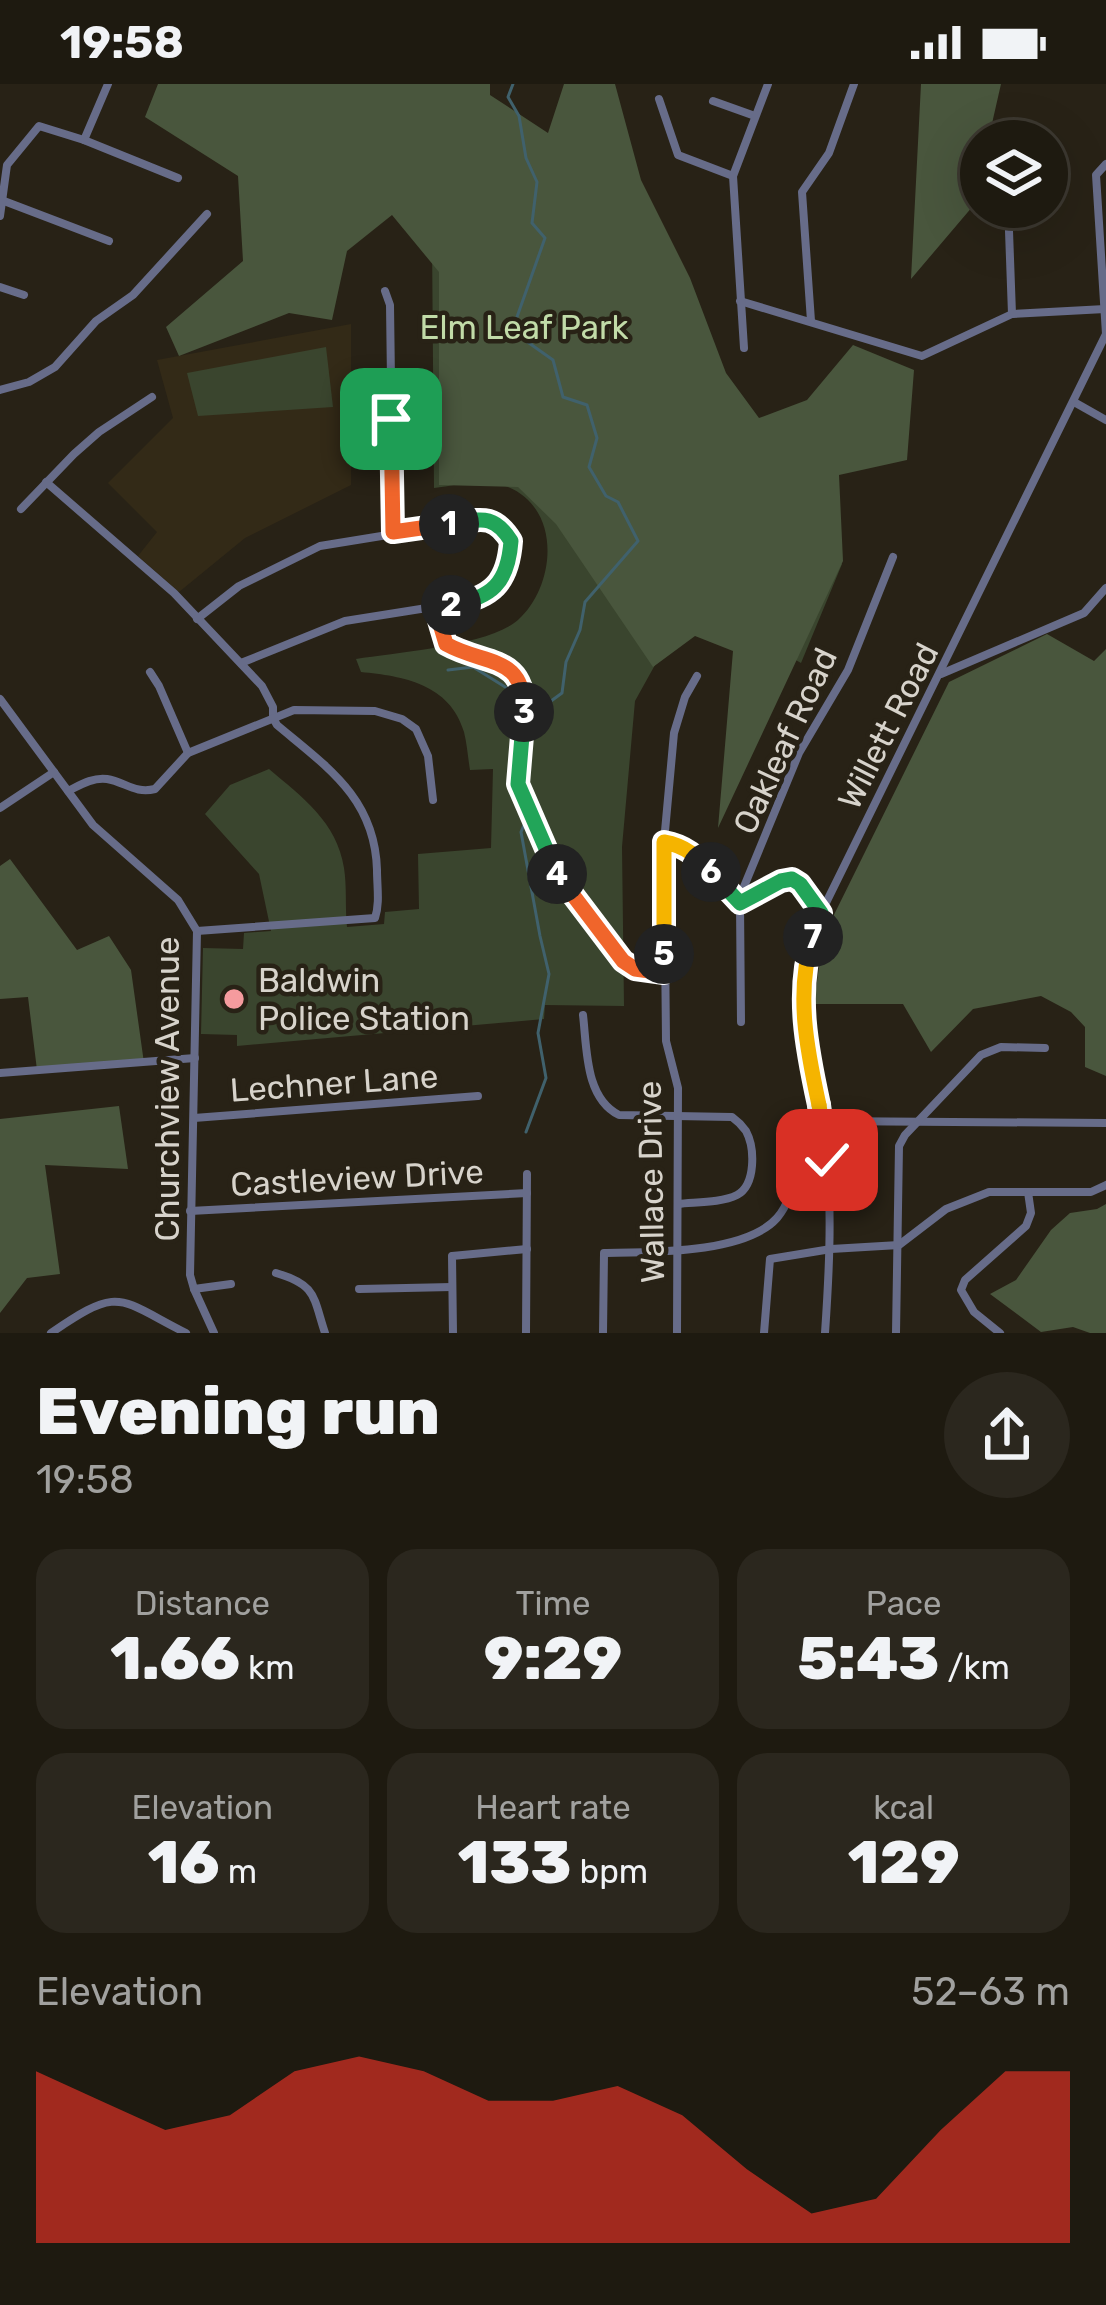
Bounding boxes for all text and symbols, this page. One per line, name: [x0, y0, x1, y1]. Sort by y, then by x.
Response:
text: 19:58: [60, 16, 184, 69]
map controls: [960, 120, 1068, 228]
button: layers: [960, 120, 1068, 228]
park label: Elm Leaf Park: [420, 308, 628, 347]
pin: [340, 368, 442, 470]
icon: arrive: [358, 386, 424, 452]
pin: 1: [419, 494, 479, 554]
text: 1: [441, 504, 457, 543]
pin: 2: [421, 575, 481, 635]
text: 2: [440, 585, 462, 624]
street label: Willett Road: [830, 637, 946, 815]
street label: Oakleaf Road: [725, 642, 845, 840]
pin: 3: [494, 682, 554, 742]
text: 3: [513, 692, 535, 731]
pin: 6: [681, 842, 741, 902]
pin: 4: [527, 844, 587, 904]
text: 6: [700, 852, 722, 891]
text: 4: [546, 854, 568, 893]
pin: 7: [783, 907, 843, 967]
text: 7: [804, 917, 822, 956]
pin: 5: [634, 924, 694, 984]
text: 5: [653, 934, 675, 973]
street label: Churchview Avenue: [148, 937, 187, 1241]
place label: Baldwin Police Station: [258, 961, 470, 1038]
marker: Baldwin Police Station: [221, 986, 247, 1012]
street label: Lechner Lane: [229, 1056, 439, 1110]
street label: Wallace Drive: [630, 1080, 672, 1284]
pin: [776, 1109, 878, 1211]
icon: check: [794, 1127, 860, 1193]
street label: Castleview Drive: [229, 1152, 485, 1204]
text: Evening run: [36, 1372, 440, 1451]
button: share: [944, 1372, 1070, 1498]
text: 19:58: [36, 1457, 134, 1503]
text: Distance: [135, 1584, 270, 1623]
text: Time: [516, 1584, 590, 1623]
text: Pace: [866, 1584, 942, 1623]
text: 1.66: [110, 1623, 240, 1694]
text: 9:29: [484, 1623, 622, 1694]
text: 5:43: [797, 1623, 940, 1694]
text: km: [240, 1648, 294, 1687]
text: /km: [940, 1648, 1010, 1687]
text: Elevation: [132, 1788, 273, 1827]
text: Heart rate: [475, 1788, 631, 1827]
text: kcal: [873, 1788, 934, 1827]
text: 16: [148, 1827, 220, 1898]
text: 133: [458, 1827, 571, 1898]
text: 129: [848, 1827, 960, 1898]
text: m: [220, 1852, 257, 1891]
text: bpm: [571, 1852, 648, 1891]
text: Elevation: [36, 1969, 203, 2015]
text: 52–63 m: [911, 1969, 1070, 2015]

